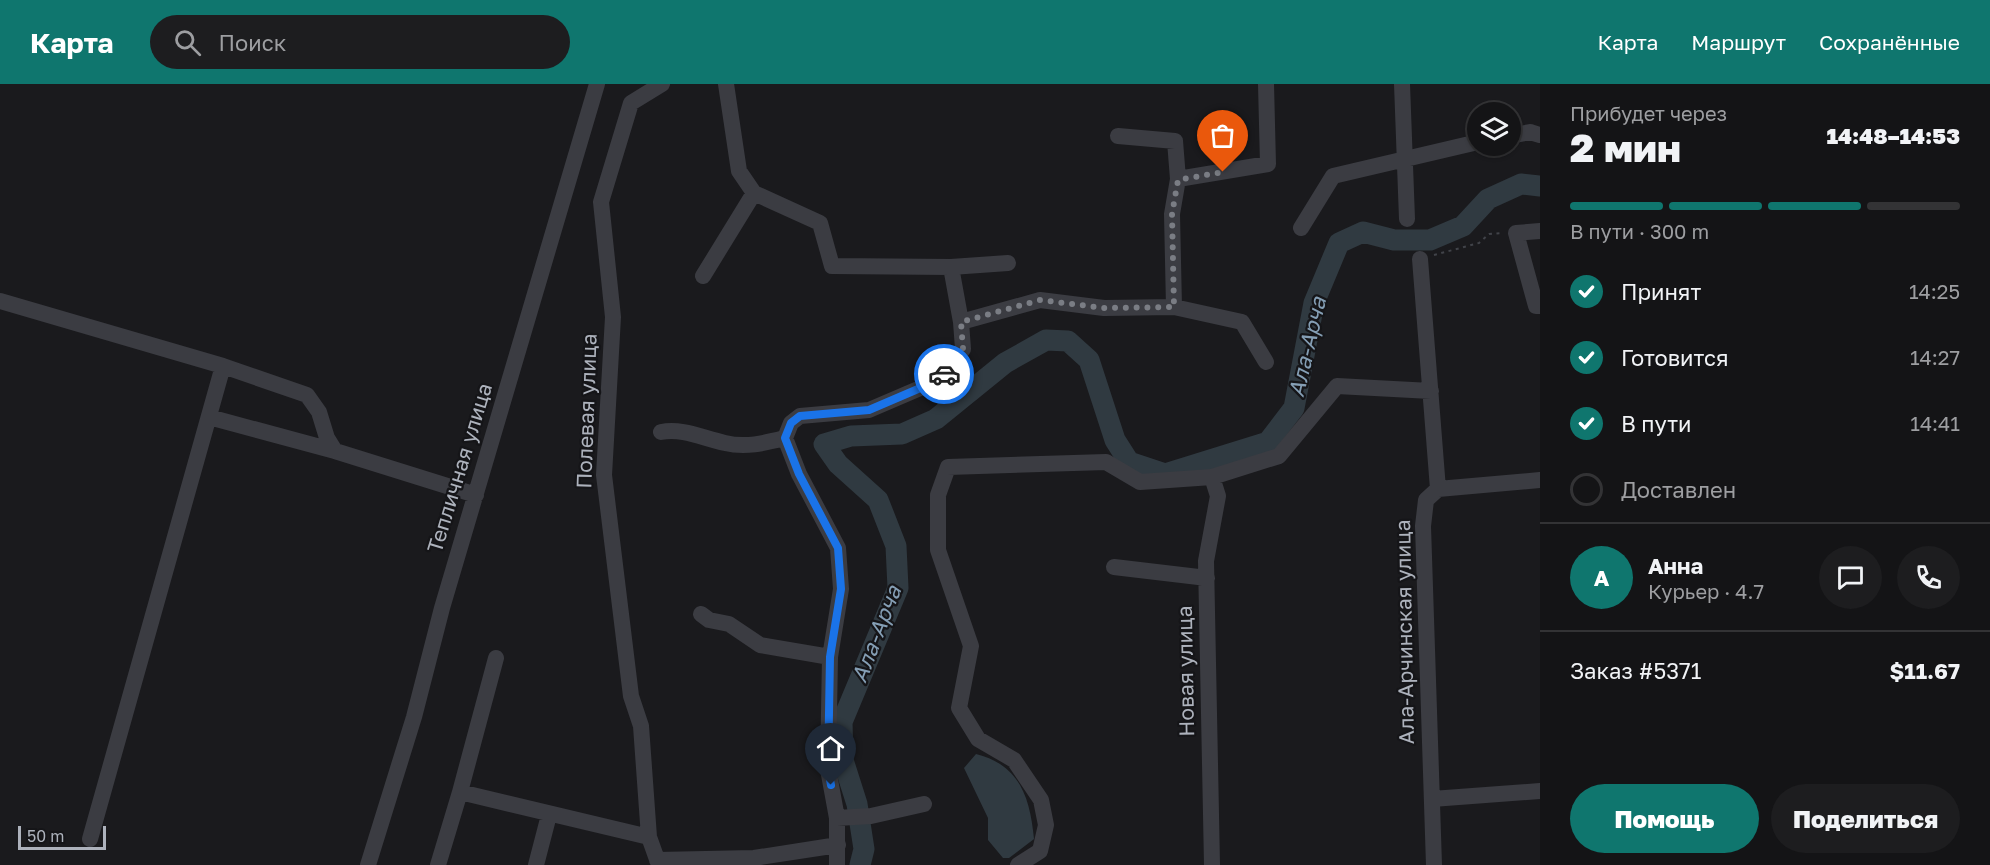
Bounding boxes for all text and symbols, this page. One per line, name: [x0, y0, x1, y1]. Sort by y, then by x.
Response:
search box: [150, 15, 570, 69]
text: Карта: [30, 26, 114, 59]
icon: search: [171, 26, 204, 59]
text: Поиск: [219, 29, 286, 56]
text: Карта: [1597, 29, 1658, 55]
text: Маршрут: [1691, 29, 1786, 55]
text: Сохранённые: [1819, 29, 1960, 55]
text: Прибудет через: [1570, 101, 1727, 125]
map controls: [1467, 102, 1521, 156]
button: layers: [1467, 102, 1521, 156]
pin: [1197, 110, 1248, 172]
icon: bag: [1206, 119, 1239, 152]
text: 14:48–14:53: [1826, 122, 1960, 149]
text: 2 мин: [1570, 124, 1681, 171]
text: В пути · 300 m: [1570, 219, 1709, 243]
icon: check: [1570, 275, 1603, 308]
text: Принят: [1621, 278, 1701, 305]
text: 14:25: [1909, 279, 1960, 303]
water label: Ала-Арча: [1282, 293, 1331, 400]
street label: Полевая улица: [570, 333, 602, 489]
icon: check: [1570, 341, 1603, 374]
courier: [914, 344, 974, 404]
text: Готовится: [1621, 344, 1729, 371]
text: 14:27: [1910, 345, 1960, 369]
icon: car: [928, 358, 961, 391]
street label: Тепличная улица: [421, 380, 497, 556]
icon: check: [1570, 407, 1603, 440]
text: В пути: [1621, 410, 1691, 437]
text: 14:41: [1910, 411, 1960, 435]
text: Доставлен: [1621, 476, 1736, 503]
street label: Ала-Арчинская улица: [1389, 519, 1419, 745]
button: chat: [1819, 546, 1882, 609]
button: phone: [1897, 546, 1960, 609]
text: Анна: [1648, 552, 1703, 579]
text: А: [1594, 564, 1609, 591]
text: Курьер · 4.7: [1648, 579, 1764, 603]
water label: Ала-Арча: [845, 580, 907, 686]
street label: Новая улица: [1171, 605, 1199, 737]
text: Заказ #5371: [1570, 657, 1701, 684]
text: $11.67: [1890, 657, 1960, 684]
pin: [805, 723, 856, 785]
icon: home: [814, 732, 847, 765]
button: Помощь: [1570, 784, 1759, 853]
button: Поделиться: [1771, 784, 1960, 853]
scale bar: [18, 823, 106, 850]
text: 50 m: [27, 826, 64, 846]

